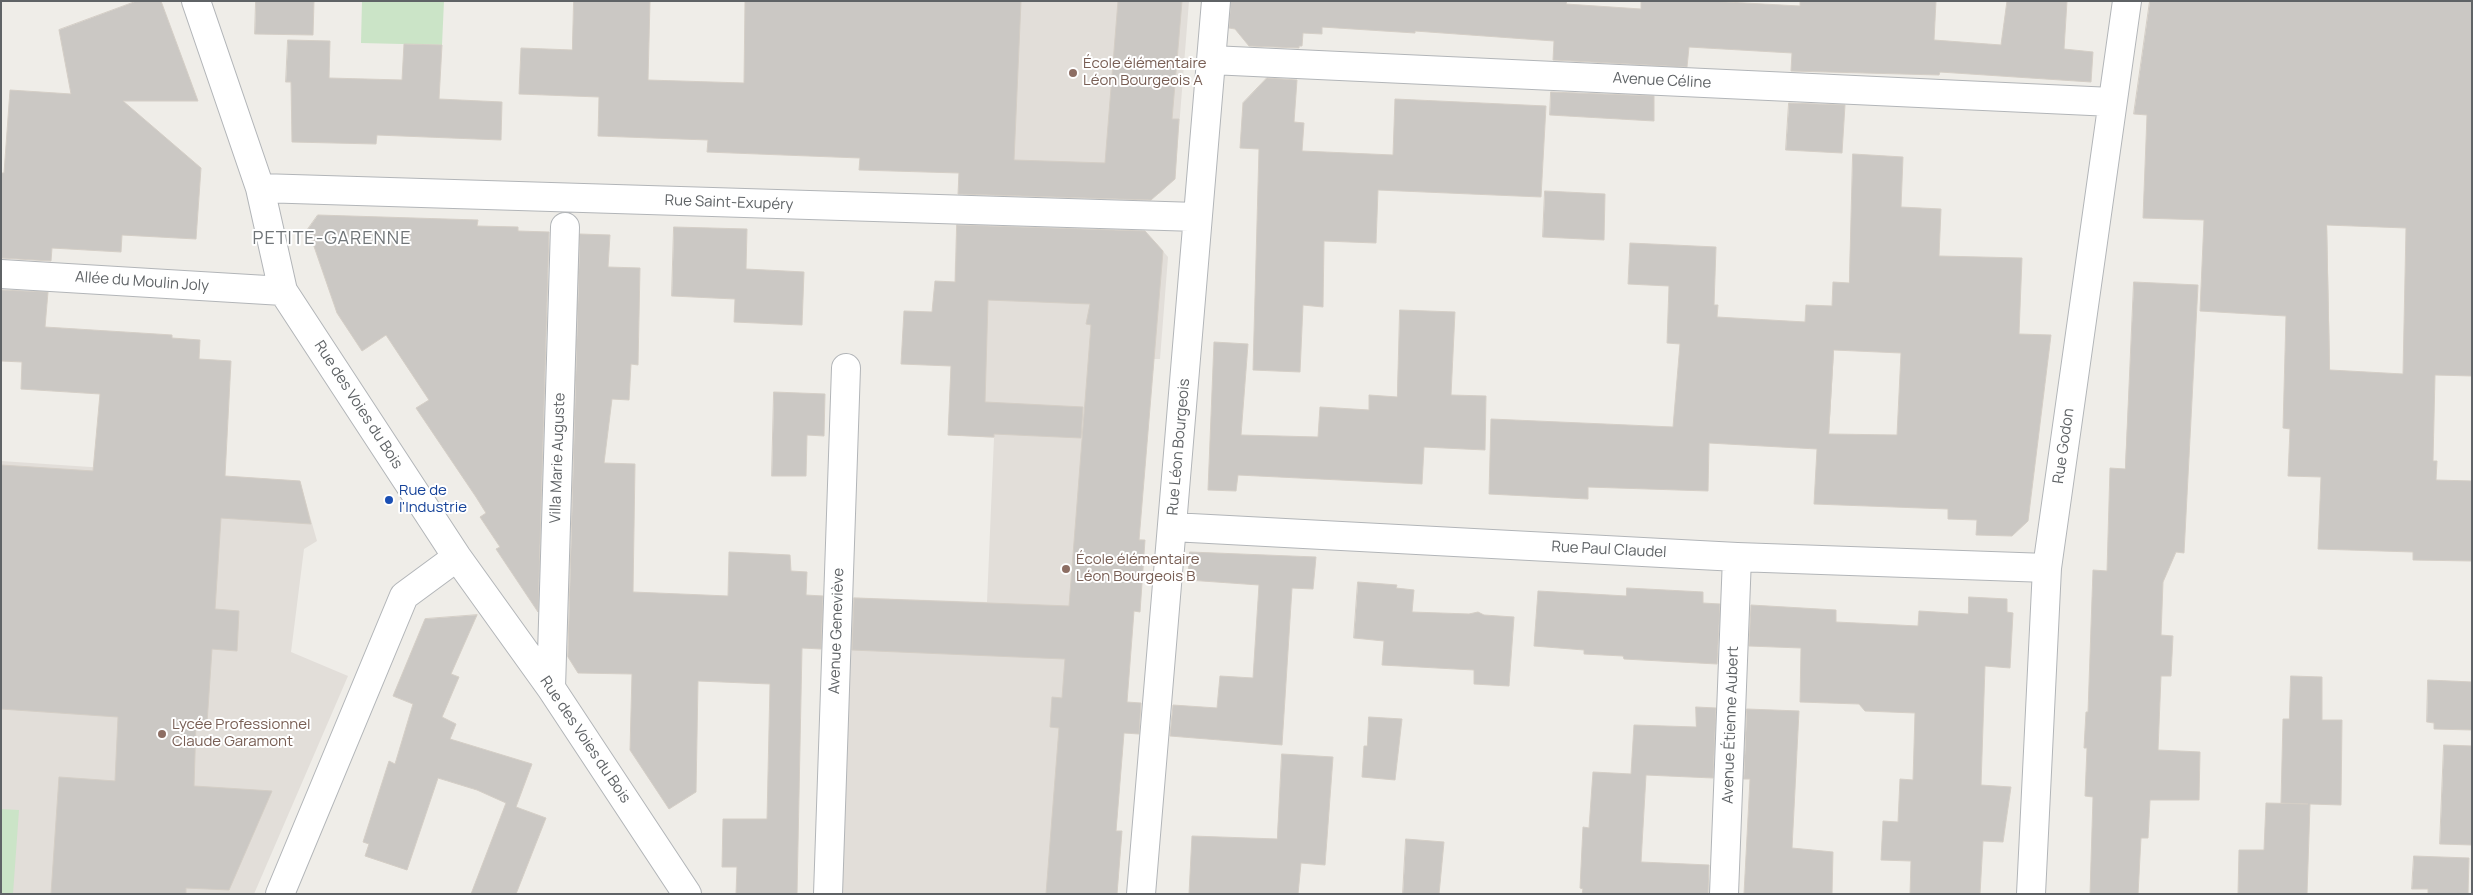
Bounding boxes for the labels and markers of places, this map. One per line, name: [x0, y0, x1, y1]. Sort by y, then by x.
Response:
place label: École élémentaire Léon Bourgeois A: [1083, 55, 1207, 90]
marker: École élémentaire Léon Bourgeois A: [1067, 67, 1079, 79]
place label: Rue de l'Industrie: [399, 482, 467, 517]
marker: Rue de l'Industrie: [383, 494, 395, 506]
place label: École élémentaire Léon Bourgeois B: [1076, 551, 1200, 586]
marker: École élémentaire Léon Bourgeois B: [1060, 563, 1072, 575]
place label: Lycée Professionnel Claude Garamont: [172, 716, 310, 751]
marker: Lycée Professionnel Claude Garamont: [156, 728, 168, 740]

